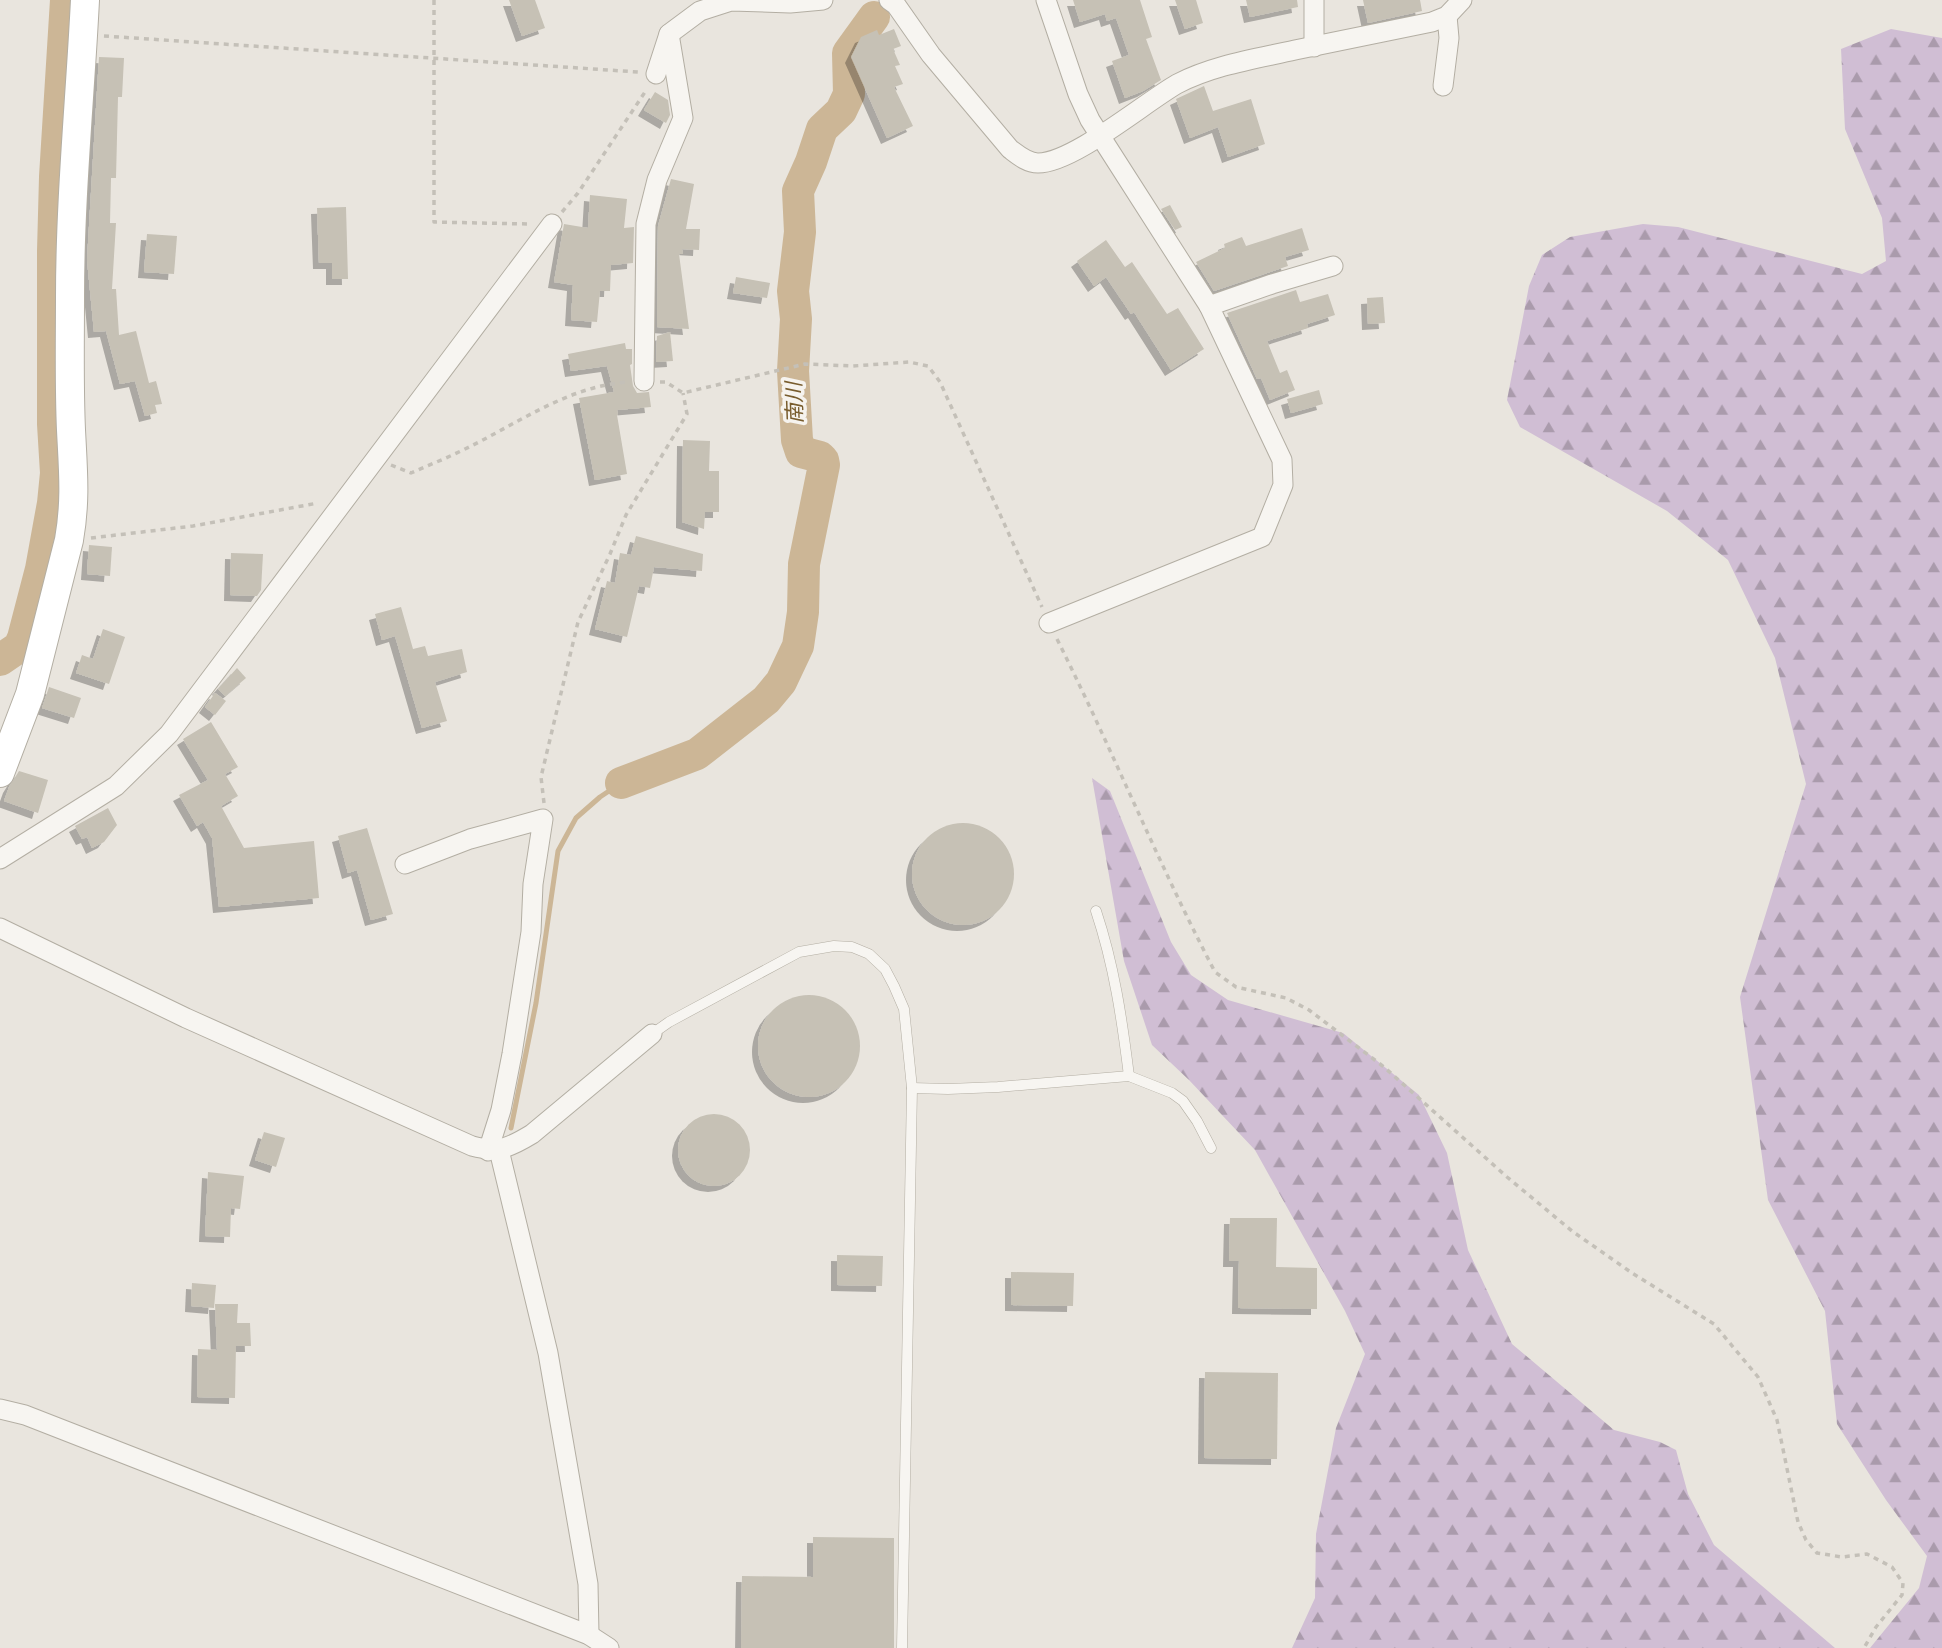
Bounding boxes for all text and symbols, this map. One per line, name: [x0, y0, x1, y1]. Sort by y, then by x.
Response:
water label: 南川: [782, 380, 810, 424]

